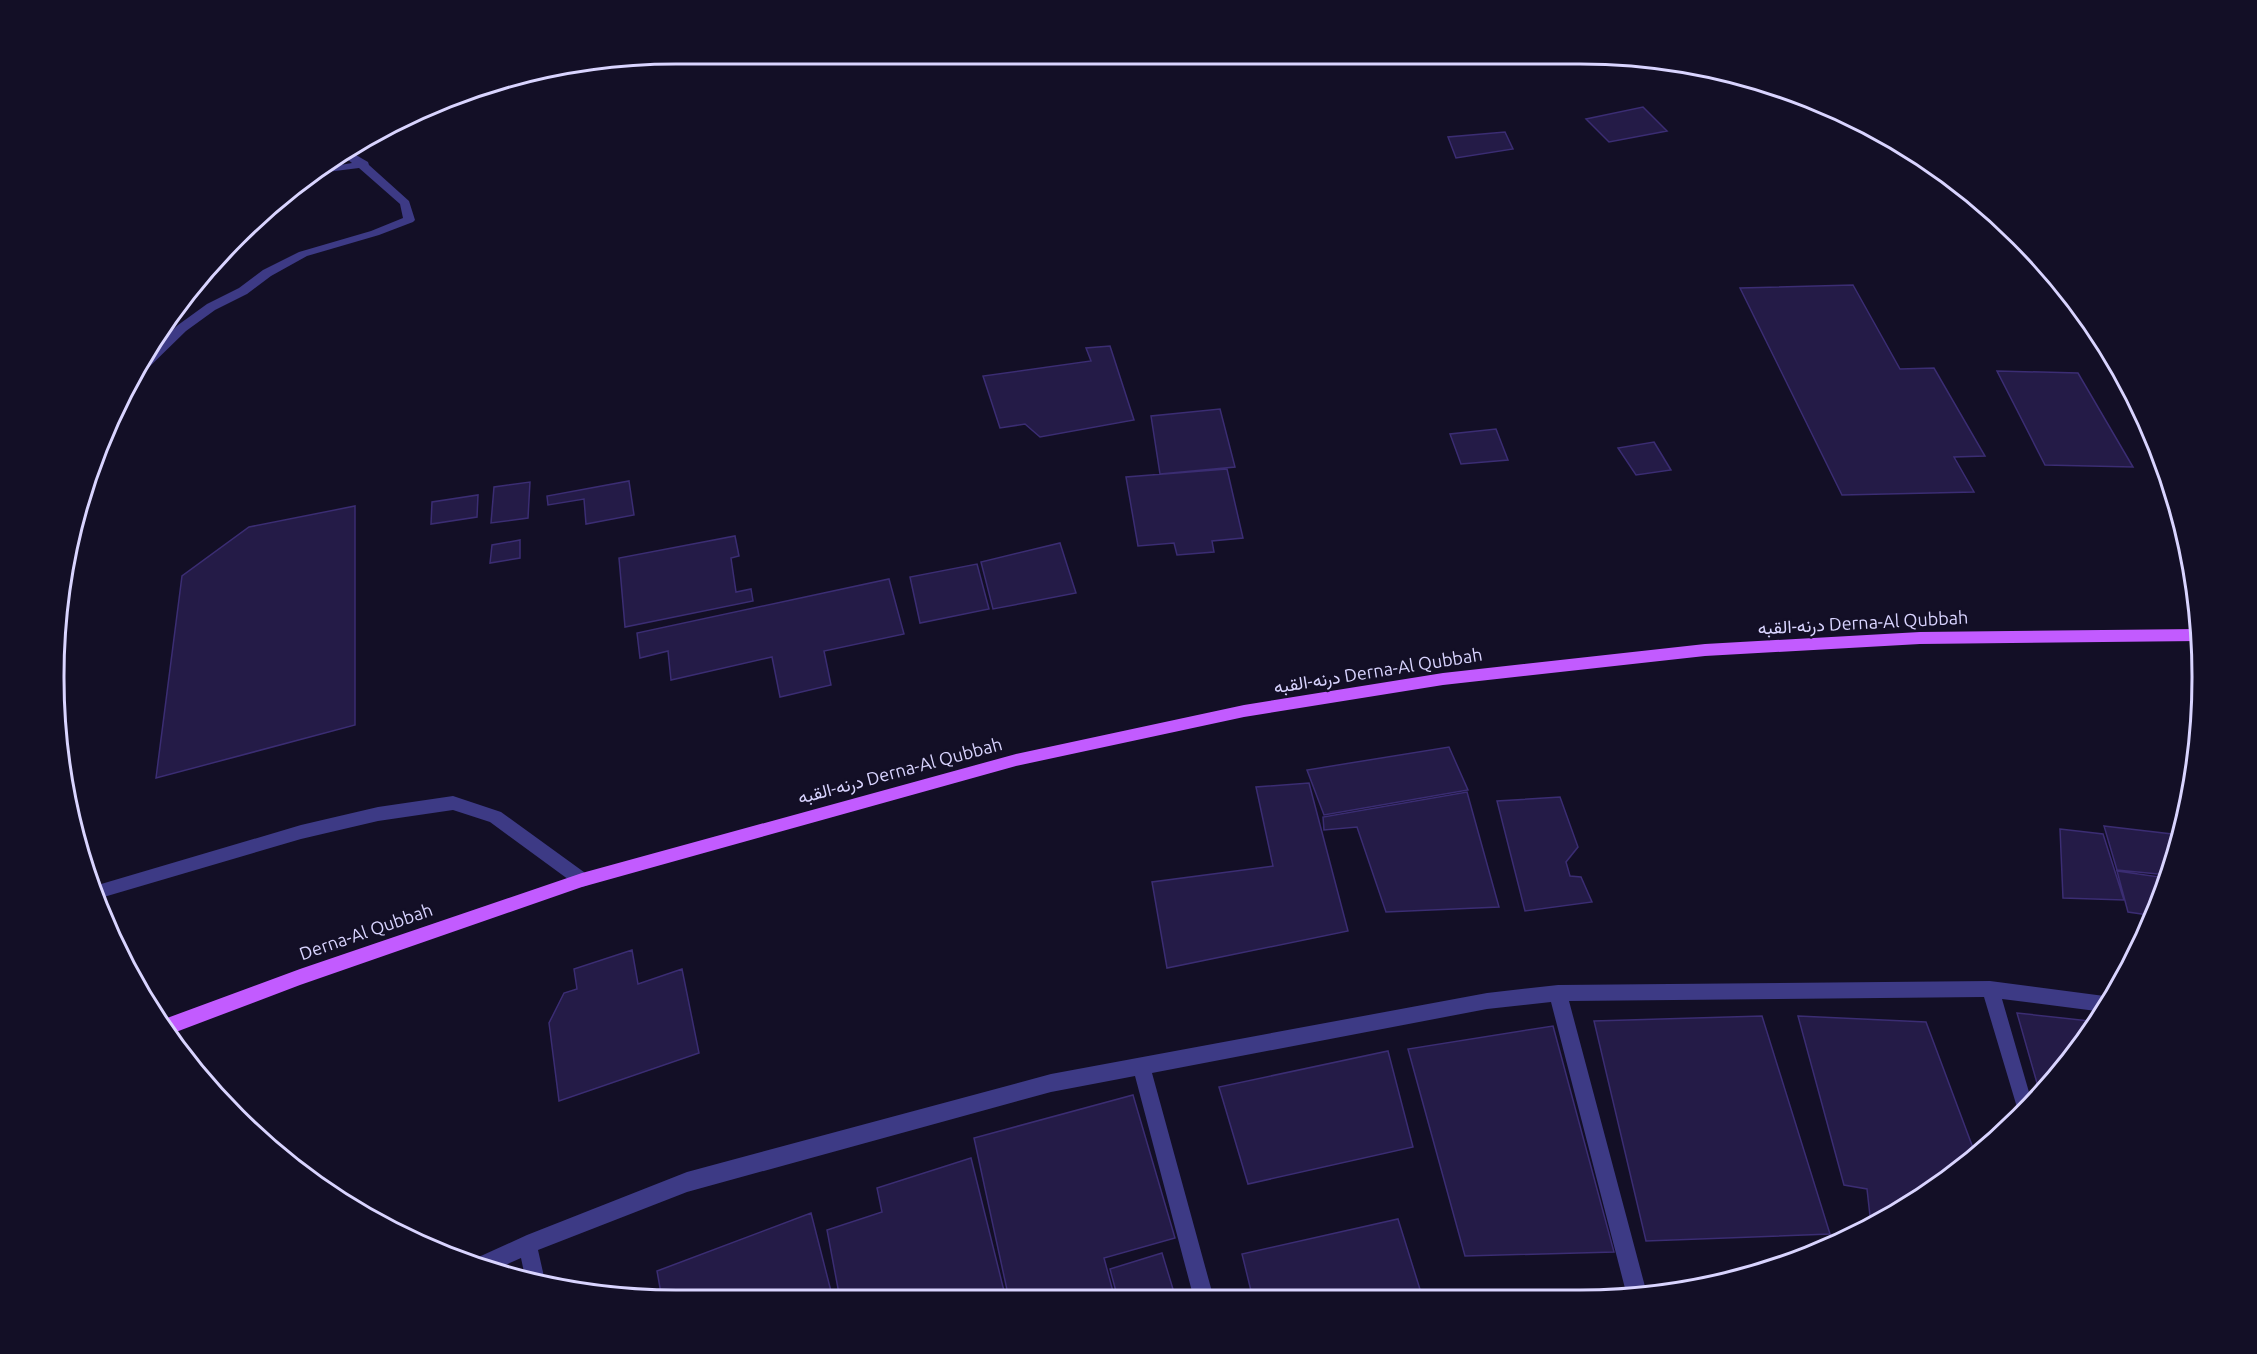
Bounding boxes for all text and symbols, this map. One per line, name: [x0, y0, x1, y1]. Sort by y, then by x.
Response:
street label: درنه-القبه Derna-Al Qubbah: [1757, 606, 1969, 640]
street label: درنه-القبه Derna-Al Qubbah: [1272, 644, 1484, 698]
street label: درنه-القبه Derna-Al Qubbah: [795, 733, 1005, 809]
street label: Derna-Al Qubbah: [296, 899, 435, 964]

